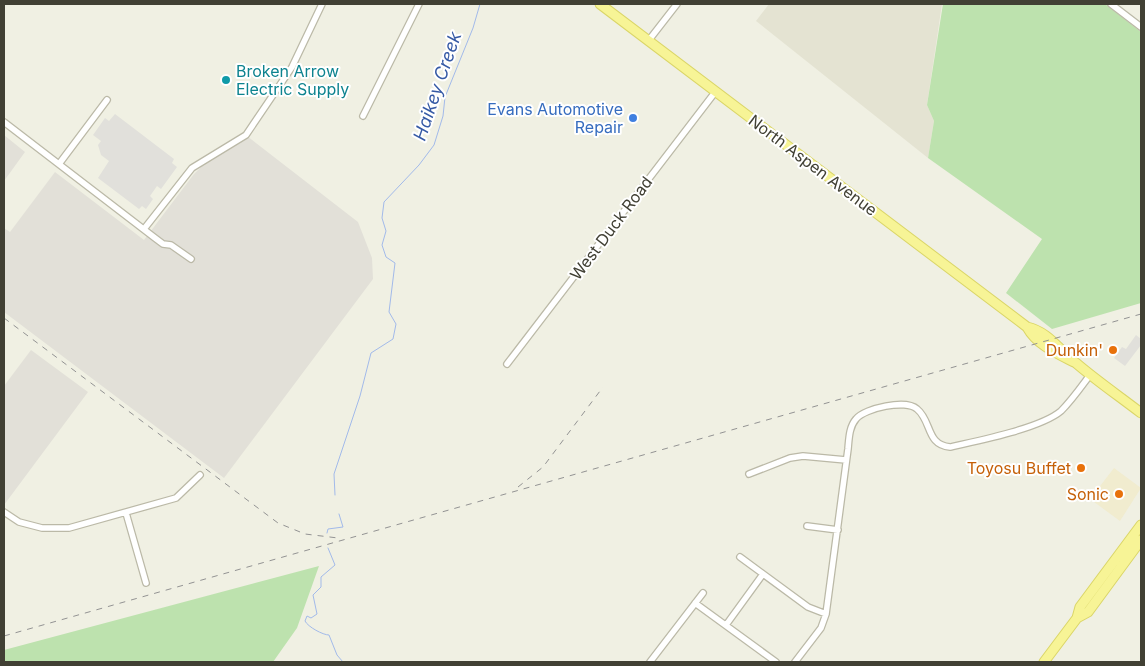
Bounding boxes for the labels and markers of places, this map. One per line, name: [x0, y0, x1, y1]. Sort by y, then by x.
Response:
place label: Broken Arrow Electric Supply: [236, 61, 349, 99]
marker: Broken Arrow Electric Supply: [220, 74, 232, 86]
place label: Evans Automotive Repair: [487, 99, 623, 137]
marker: Evans Automotive Repair: [627, 112, 639, 124]
place label: Dunkin': [1046, 340, 1103, 360]
marker: Dunkin': [1107, 344, 1119, 356]
place label: Toyosu Buffet: [967, 458, 1071, 478]
marker: Toyosu Buffet: [1075, 462, 1087, 474]
place label: Sonic: [1067, 484, 1109, 504]
marker: Sonic: [1113, 488, 1125, 500]

